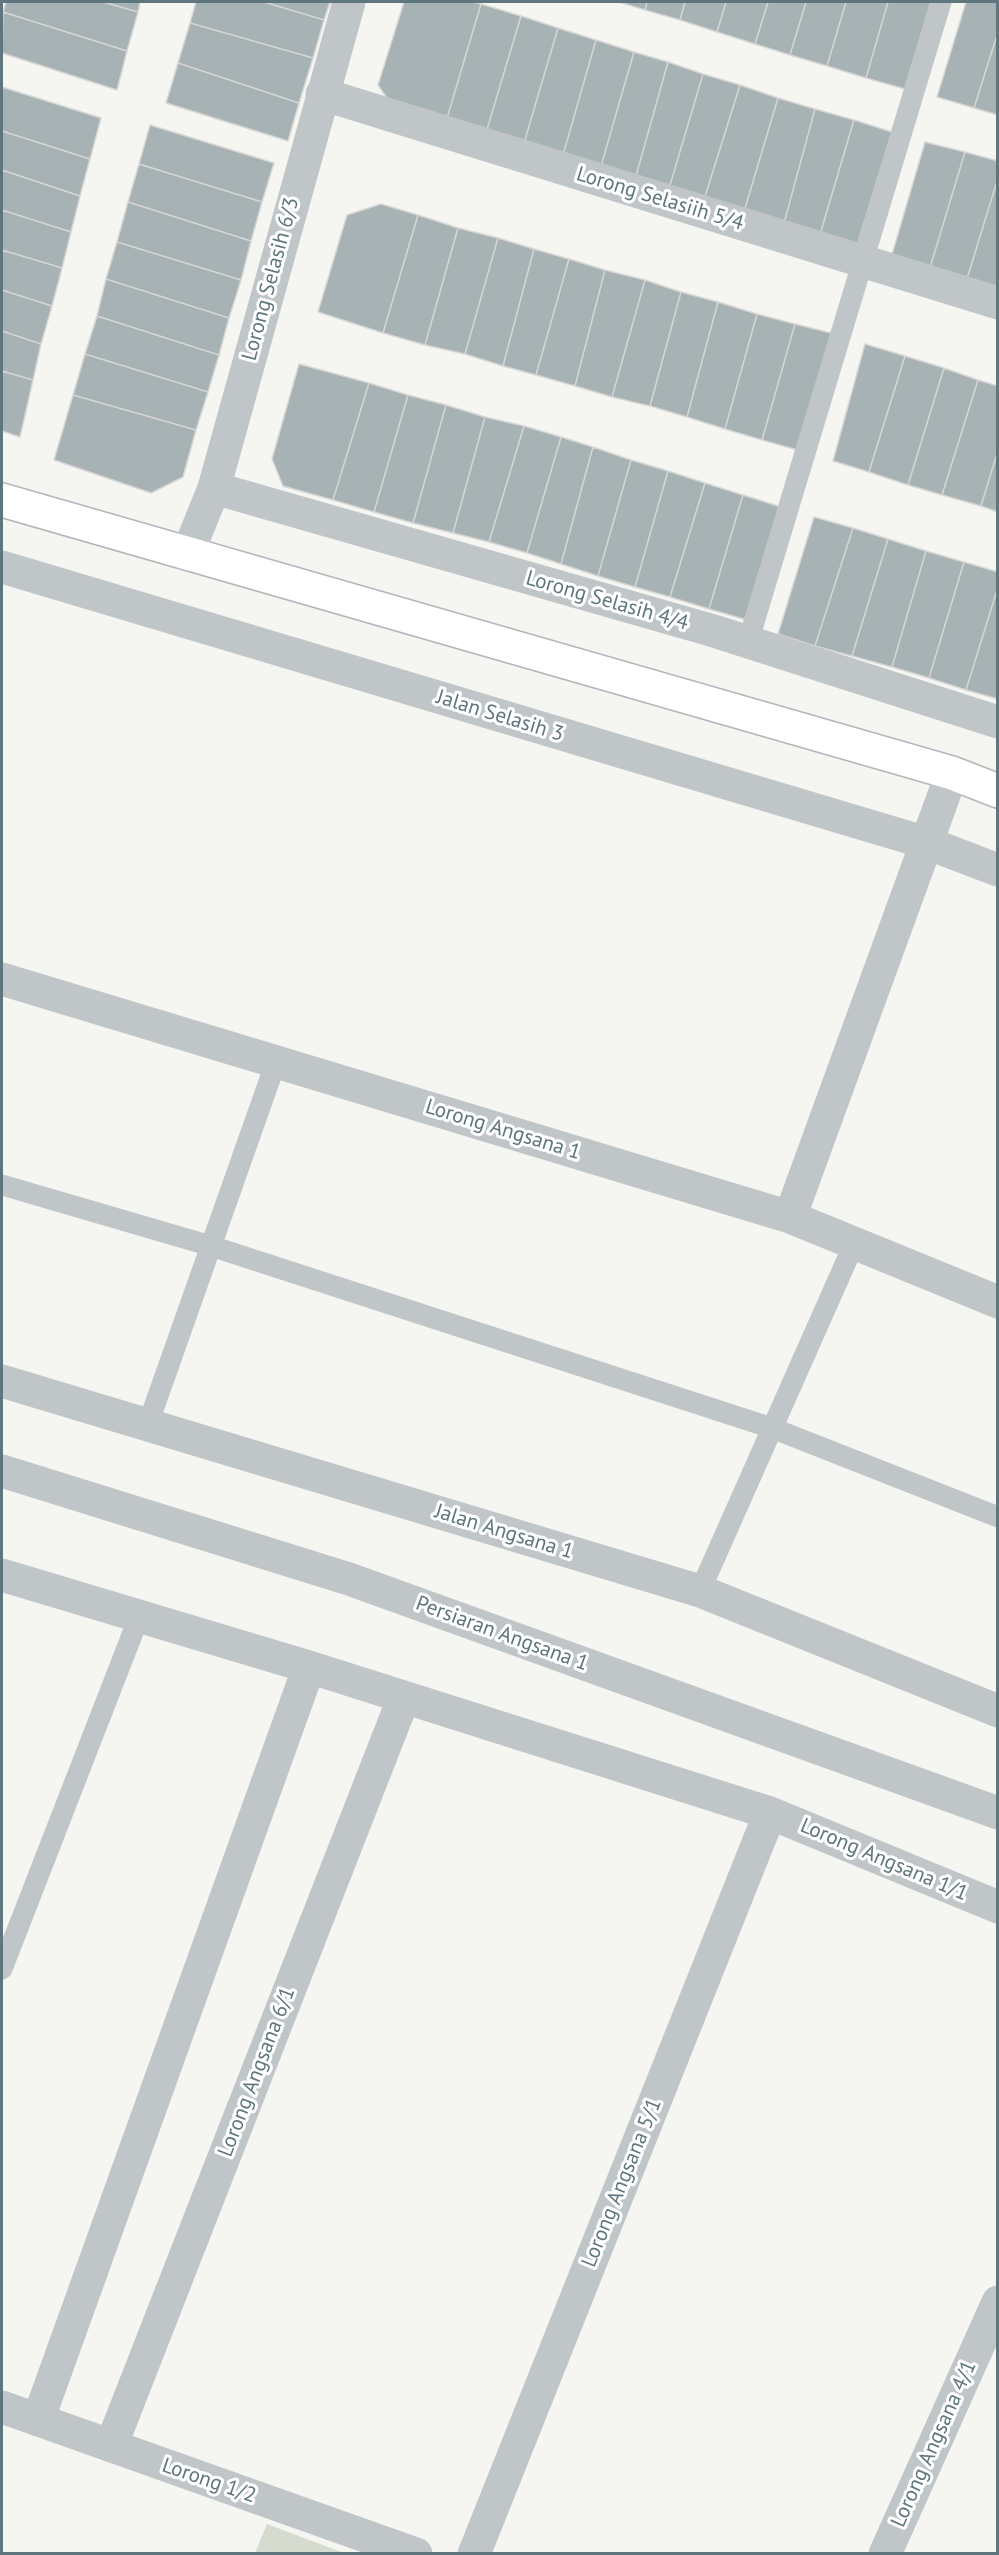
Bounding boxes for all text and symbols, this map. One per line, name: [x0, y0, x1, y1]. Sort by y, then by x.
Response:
street label: Lorong Selasiih 5/4: [573, 162, 747, 236]
street label: Lorong Selasih 6/3: [237, 195, 305, 363]
street label: Lorong Selasih 4/4: [523, 566, 691, 636]
street label: Jalan Selasih 3: [433, 685, 567, 747]
street label: Lorong Angsana 1: [422, 1094, 584, 1166]
street label: Jalan Angsana 1: [432, 1499, 576, 1565]
street label: Persiaran Angsana 1: [412, 1591, 592, 1677]
street label: Lorong Angsana 1/1: [796, 1813, 972, 1907]
street label: Lorong Angsana 6/1: [213, 1984, 301, 2160]
street label: Lorong Angsana 5/1: [577, 2095, 667, 2271]
street label: Lorong Angsana 4/1: [886, 2357, 982, 2531]
street label: Lorong 1/2: [159, 2453, 259, 2509]

